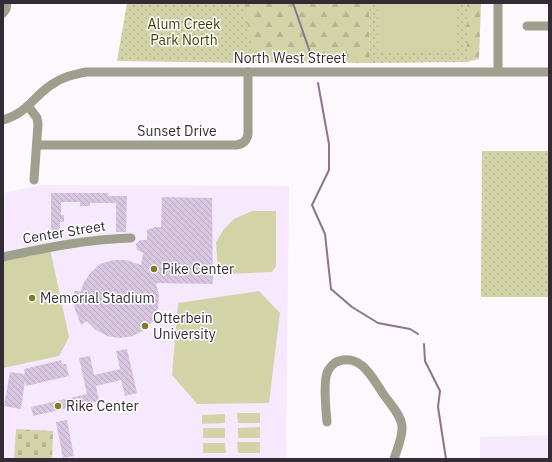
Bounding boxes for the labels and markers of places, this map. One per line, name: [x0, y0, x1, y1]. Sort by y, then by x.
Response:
place label: Pike Center: [162, 260, 234, 278]
marker: Pike Center: [149, 264, 159, 274]
place label: Memorial Stadium: [40, 289, 155, 307]
marker: Memorial Stadium: [27, 293, 37, 303]
place label: Otterbein University: [153, 309, 216, 343]
marker: Otterbein University: [140, 321, 150, 331]
place label: Rike Center: [66, 397, 139, 415]
marker: Rike Center: [53, 401, 63, 411]

